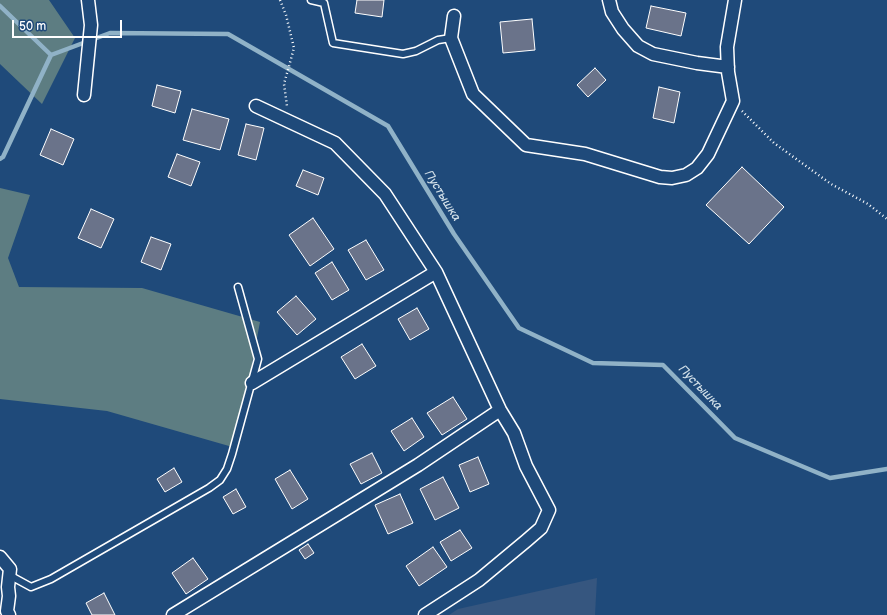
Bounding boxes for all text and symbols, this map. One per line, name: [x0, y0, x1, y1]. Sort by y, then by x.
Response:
scale bar: [14, 12, 124, 38]
text: 50 m: [19, 19, 46, 34]
water label: Пустышка: [421, 168, 463, 224]
water label: Пустышка: [675, 362, 725, 414]

